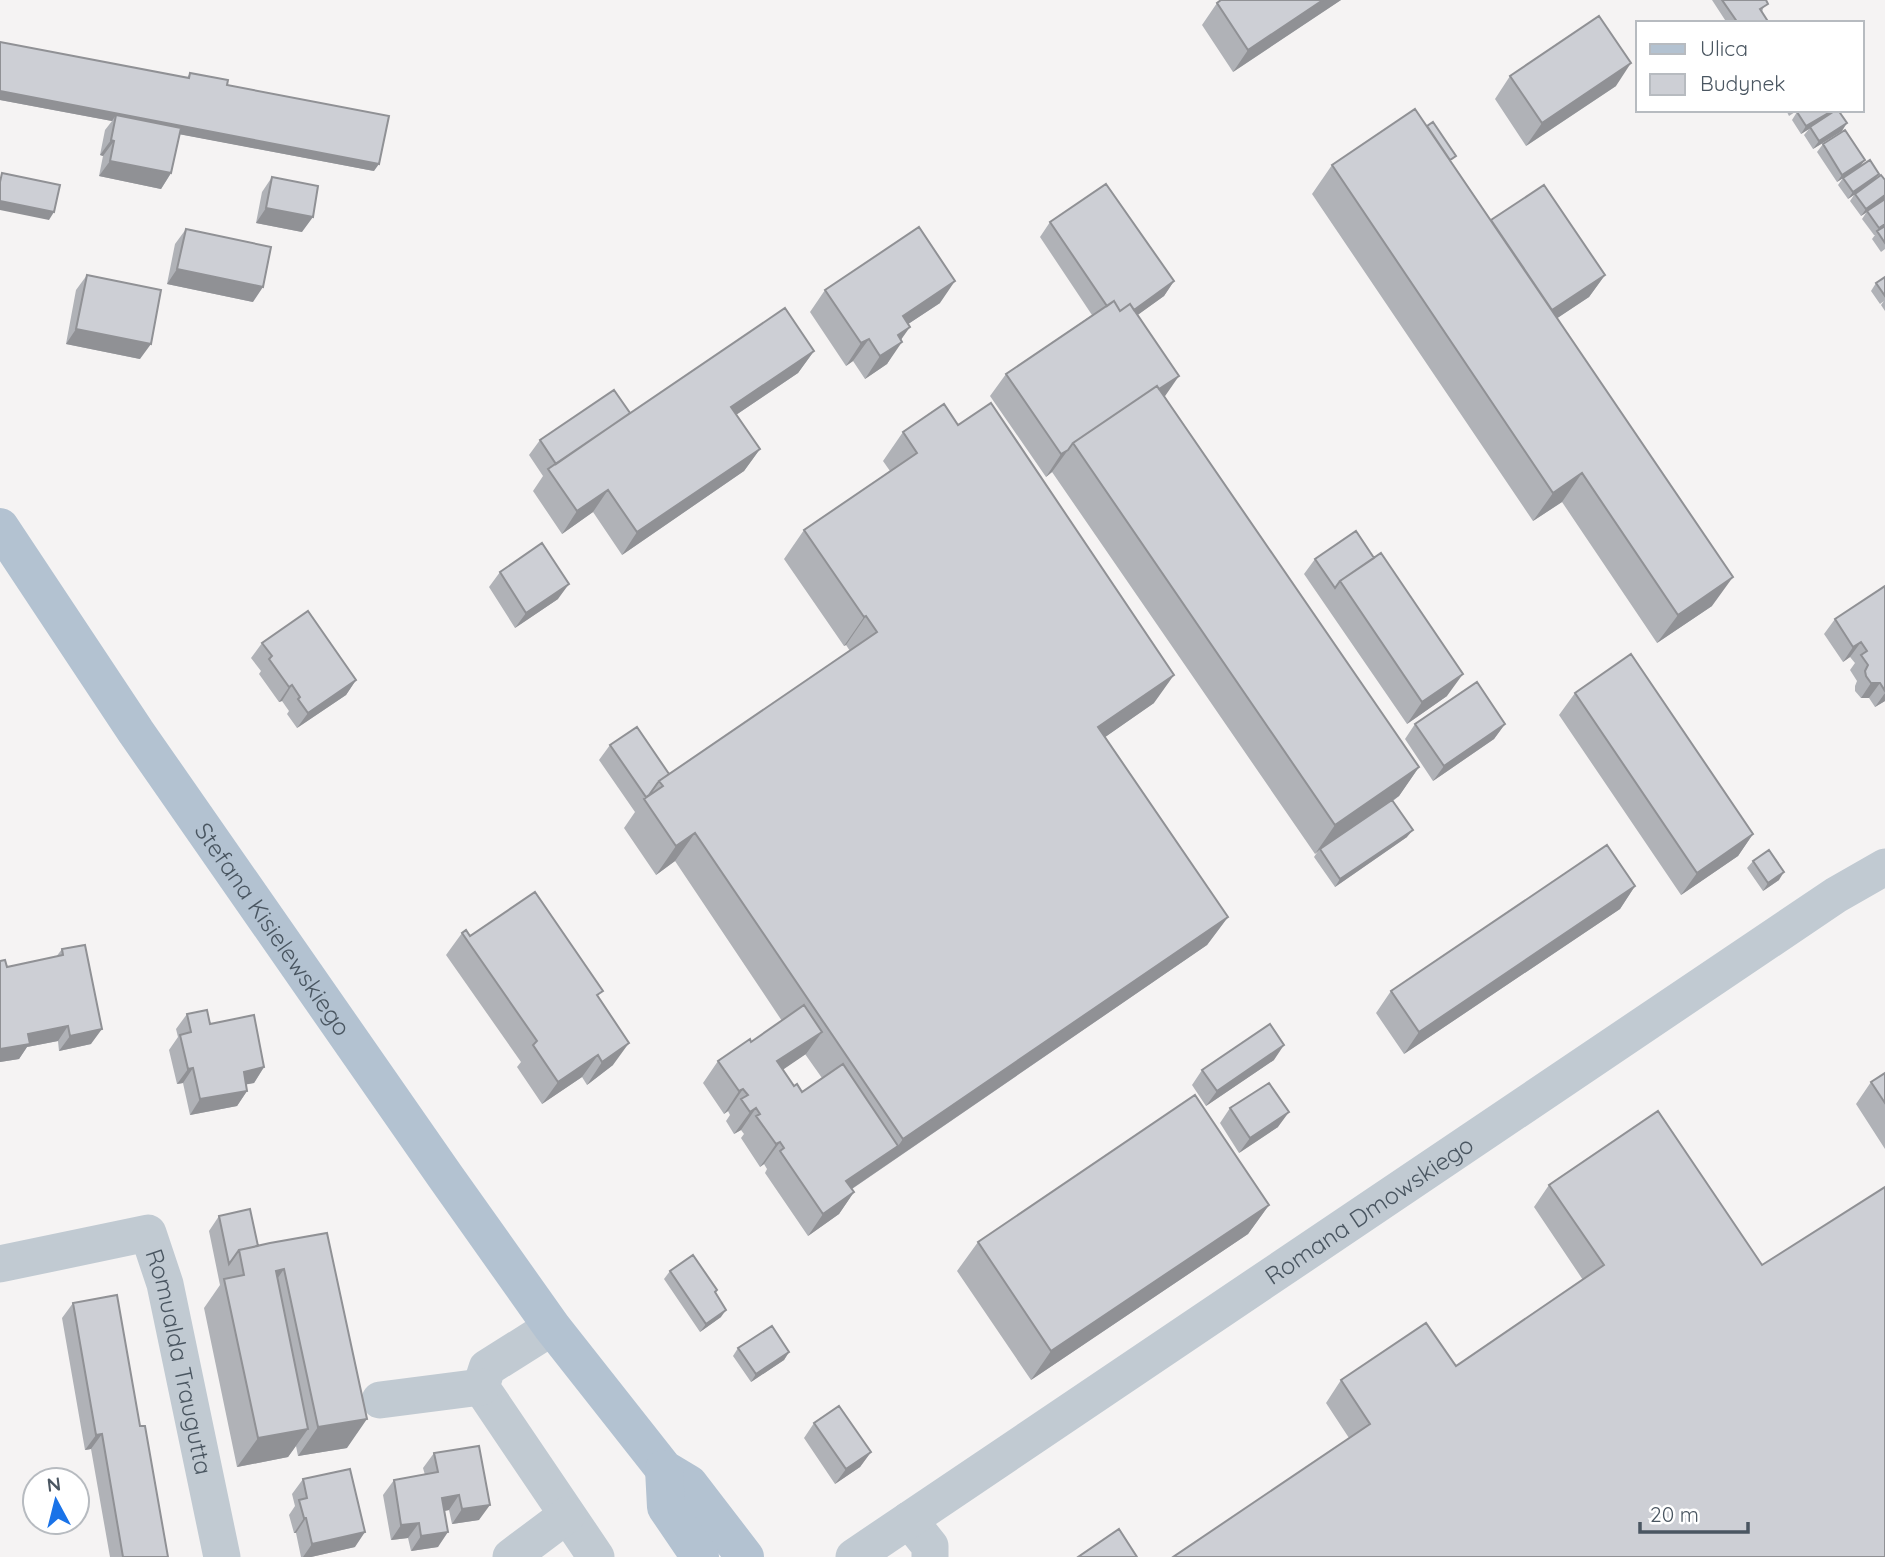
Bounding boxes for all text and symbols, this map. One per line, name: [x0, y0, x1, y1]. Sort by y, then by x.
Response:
legend: [1636, 21, 1864, 112]
text: Ulica: [1700, 35, 1748, 61]
text: Budynek: [1700, 70, 1786, 96]
street label: Stefana Kisielewskiego: [188, 817, 358, 1041]
street label: Romana Dmowskiego: [1259, 1129, 1479, 1291]
street label: Romualda Traugutta: [139, 1245, 219, 1477]
north arrow: [21, 1466, 91, 1536]
text: N: [46, 1471, 62, 1497]
scale bar: [1640, 1490, 1748, 1534]
text: 20 m: [1650, 1501, 1699, 1527]

